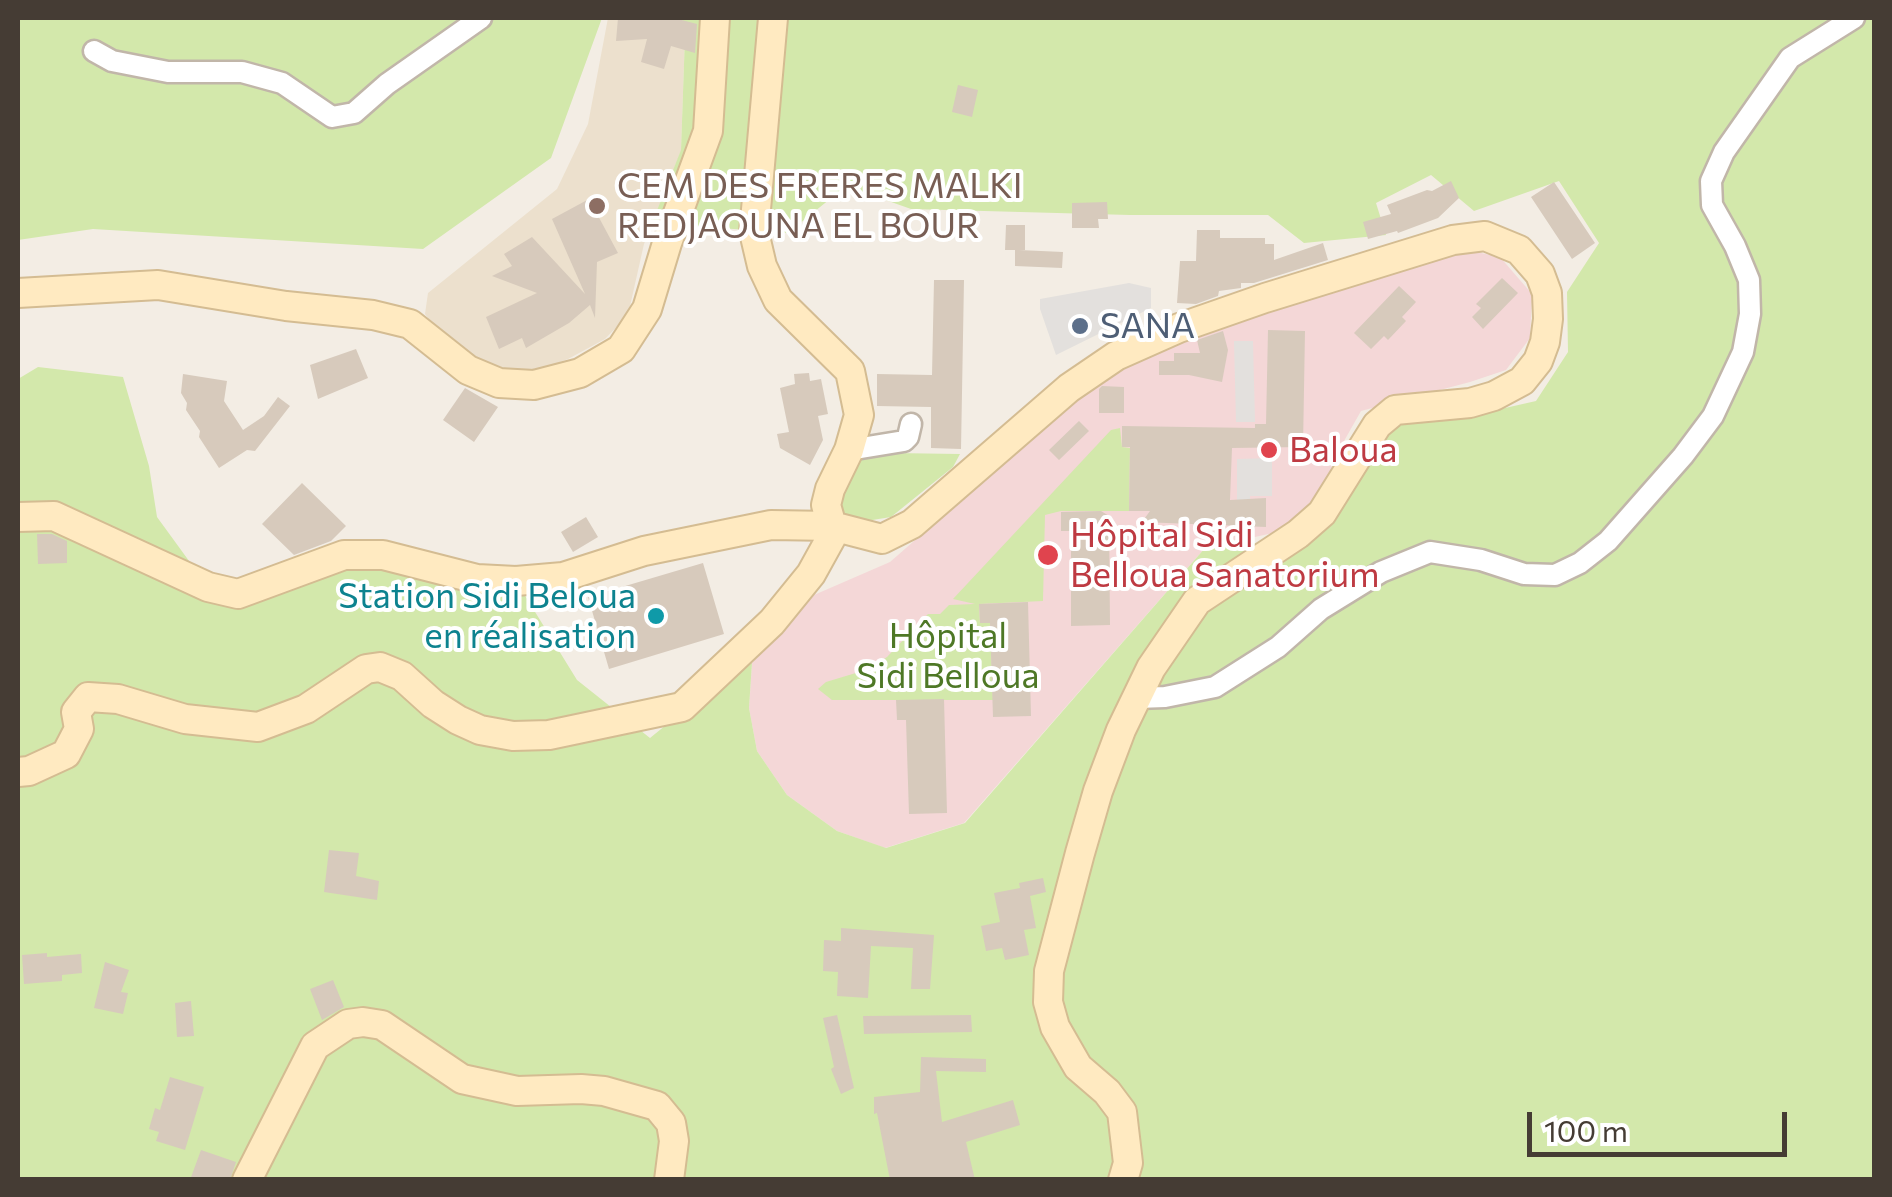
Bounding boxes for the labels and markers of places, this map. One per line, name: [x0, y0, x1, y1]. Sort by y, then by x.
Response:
place label: CEM DES FRERES MALKI REDJAOUNA EL BOUR: [617, 165, 1022, 247]
marker: CEM DES FRERES MALKI REDJAOUNA EL BOUR: [586, 195, 608, 217]
place label: SANA: [1100, 305, 1195, 347]
marker: SANA: [1069, 315, 1091, 337]
place label: Baloua: [1289, 429, 1398, 471]
marker: Baloua: [1258, 439, 1280, 461]
place label: Hôpital Sidi Belloua Sanatorium: [1070, 514, 1380, 596]
marker: Hôpital Sidi Belloua Sanatorium: [1035, 542, 1061, 568]
place label: Station Sidi Beloua en réalisation: [338, 575, 636, 657]
marker: Station Sidi Beloua en réalisation: [645, 605, 667, 627]

